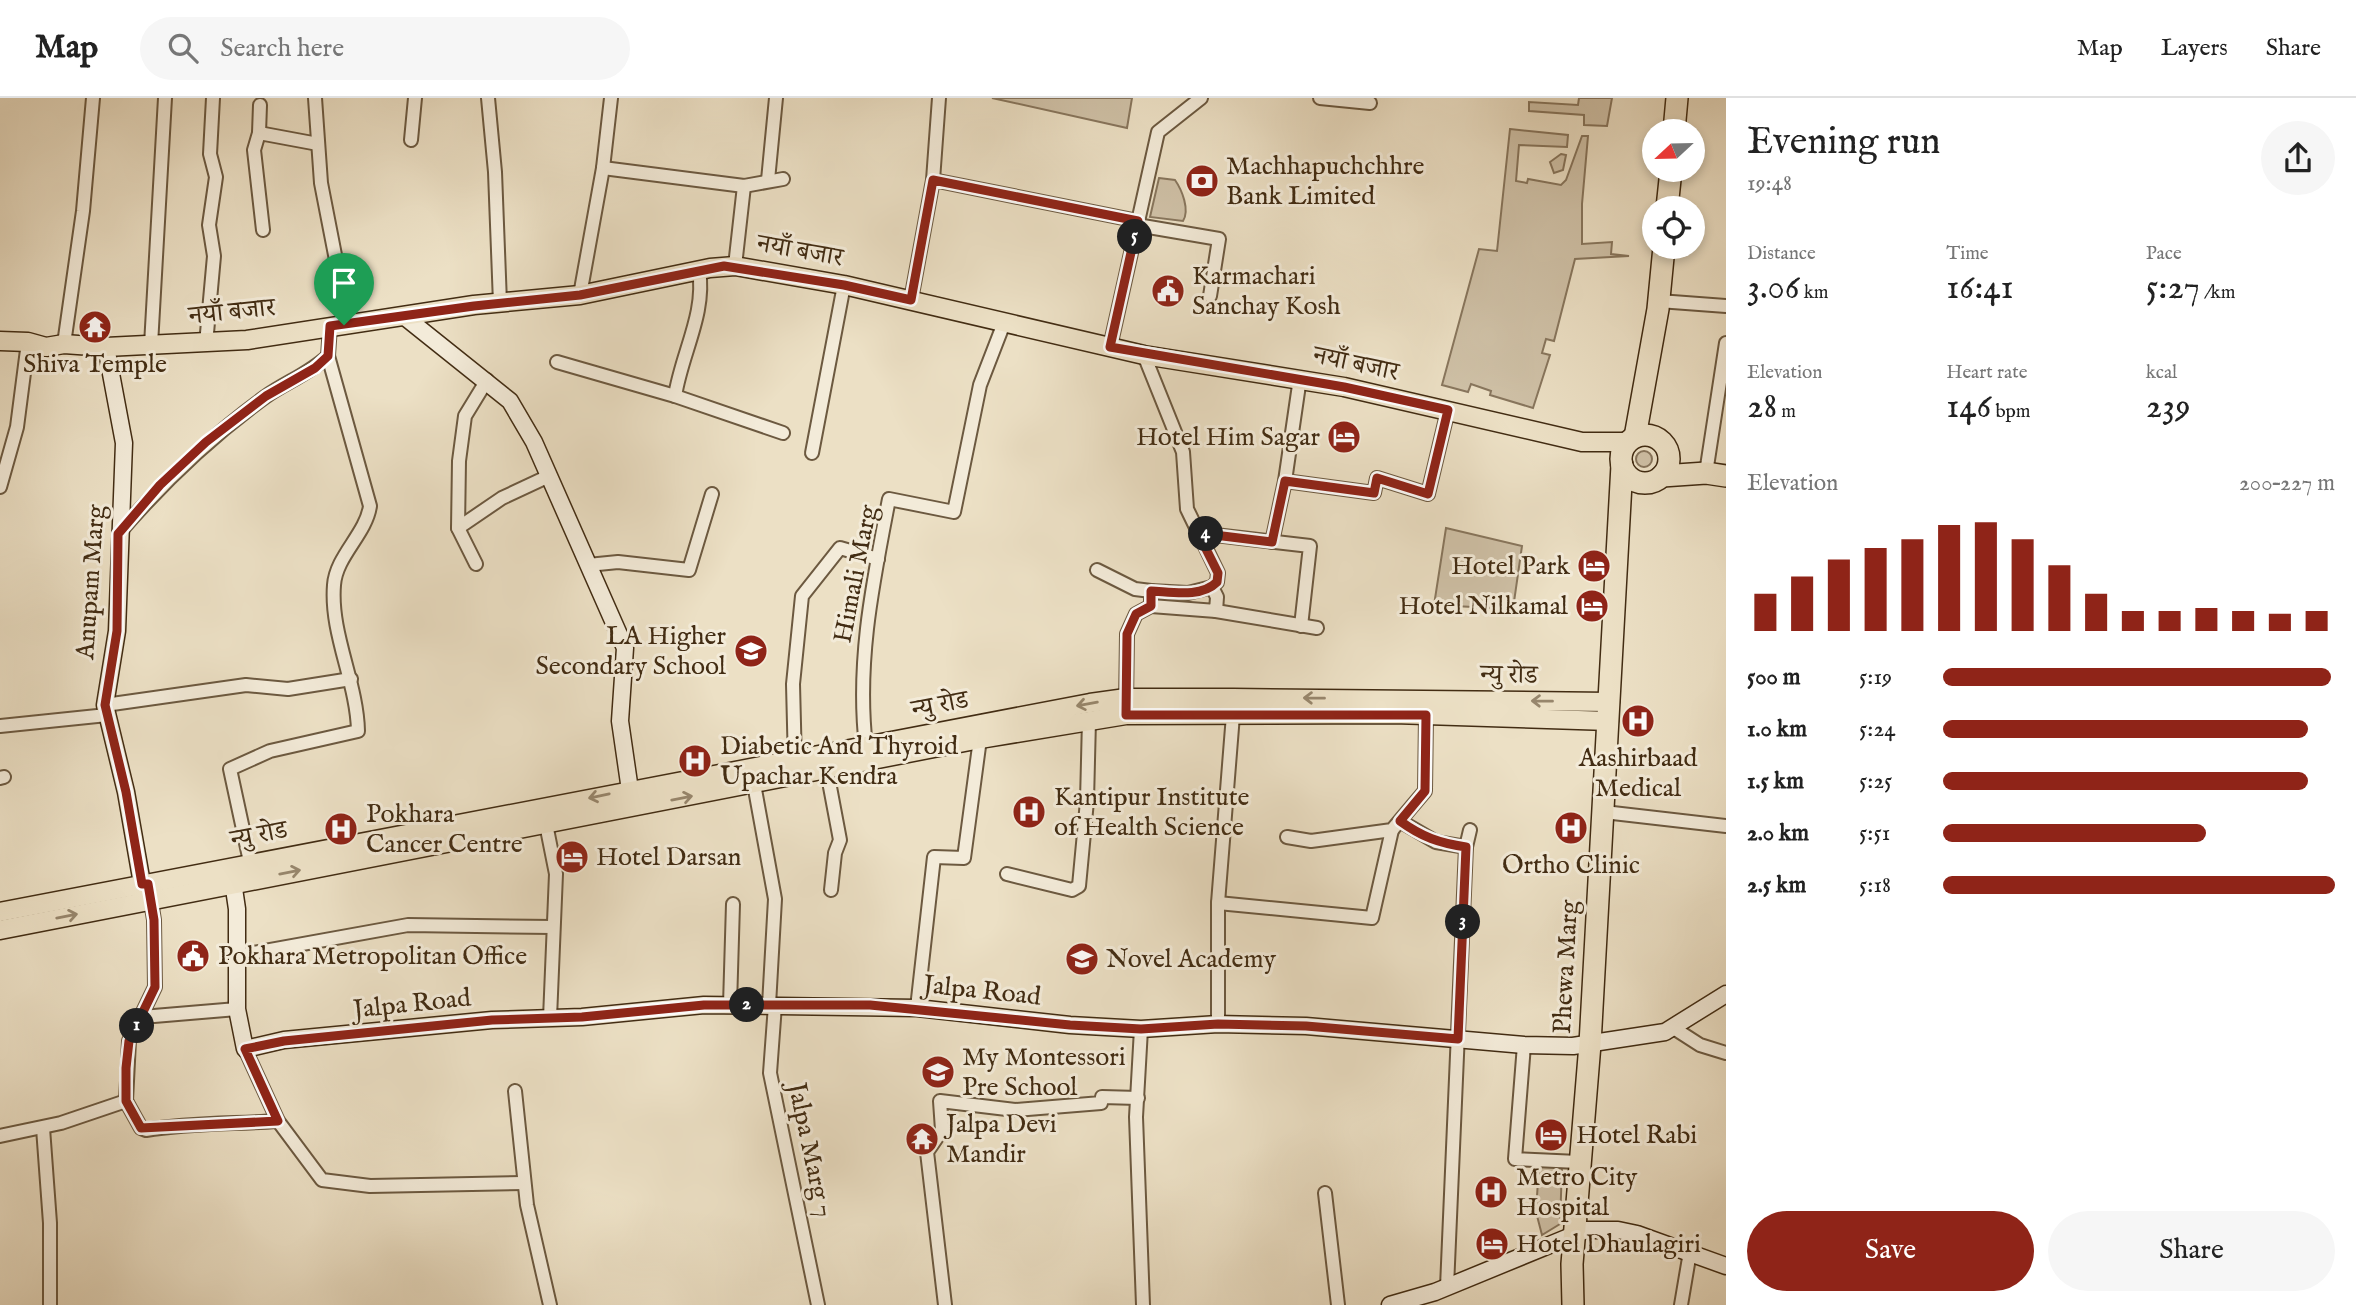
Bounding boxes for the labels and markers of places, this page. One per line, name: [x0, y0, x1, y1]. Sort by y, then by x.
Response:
place label: Machhapuchchhre Bank Limited: [1226, 150, 1425, 213]
bank icon: Machhapuchchhre Bank Limited: [1183, 162, 1221, 200]
pin: 5: [1118, 220, 1152, 254]
pin: [314, 253, 374, 325]
place label: Karmachari Sanchay Kosh: [1192, 260, 1341, 323]
public building icon: Karmachari Sanchay Kosh: [1149, 272, 1187, 310]
temple icon: Shiva Temple: [76, 308, 114, 346]
place label: Shiva Temple: [23, 348, 167, 381]
hotel icon: Hotel Him Sagar: [1325, 418, 1363, 456]
place label: Hotel Him Sagar: [1136, 421, 1320, 454]
pin: 4: [1188, 516, 1224, 551]
hotel icon: Hotel Park: [1575, 547, 1613, 585]
place label: Hotel Park: [1451, 550, 1571, 583]
hotel icon: Hotel Nilkamal: [1573, 587, 1611, 625]
place label: Hotel Nilkamal: [1398, 590, 1569, 623]
place label: LA Higher Secondary School: [535, 620, 727, 683]
school or university icon: LA Higher Secondary School: [732, 632, 770, 670]
hospital icon: Aashirbaad Medical: [1619, 702, 1657, 740]
place label: Diabetic And Thyroid Upachar Kendra: [720, 730, 958, 793]
hospital icon: Diabetic And Thyroid Upachar Kendra: [676, 742, 714, 780]
place label: Aashirbaad Medical: [1578, 742, 1697, 805]
place label: Kantipur Institute of Health Science: [1054, 781, 1250, 844]
hospital icon: Kantipur Institute of Health Science: [1010, 793, 1048, 831]
place label: Pokhara Cancer Centre: [366, 798, 523, 861]
hospital icon: Ortho Clinic: [1552, 809, 1590, 847]
hospital icon: Pokhara Cancer Centre: [322, 810, 360, 848]
hotel icon: Hotel Darsan: [553, 838, 591, 876]
place label: Hotel Darsan: [596, 841, 742, 874]
place label: Ortho Clinic: [1502, 849, 1640, 882]
pin: 3: [1446, 904, 1480, 940]
public building icon: Pokhara Metropolitan Office: [174, 937, 212, 975]
place label: Pokhara Metropolitan Office: [218, 940, 527, 973]
school or university icon: Novel Academy: [1063, 940, 1101, 978]
place label: Novel Academy: [1106, 943, 1276, 976]
pin: 2: [730, 988, 764, 1023]
pin: 1: [120, 1009, 154, 1044]
place label: My Montessori Pre School: [962, 1041, 1126, 1104]
school or university icon: My Montessori Pre School: [919, 1053, 957, 1091]
place label: Jalpa Devi Mandir: [943, 1108, 1057, 1171]
hotel icon: Hotel Rabi: [1532, 1116, 1570, 1154]
place label: Hotel Rabi: [1576, 1119, 1697, 1152]
temple icon: Jalpa Devi Mandir: [903, 1120, 941, 1158]
place label: Metro City Hospital: [1516, 1161, 1638, 1224]
hospital icon: Metro City Hospital: [1472, 1173, 1510, 1211]
hotel icon: Hotel Dhaulagiri: [1473, 1225, 1511, 1263]
place label: Hotel Dhaulagiri: [1516, 1228, 1701, 1261]

